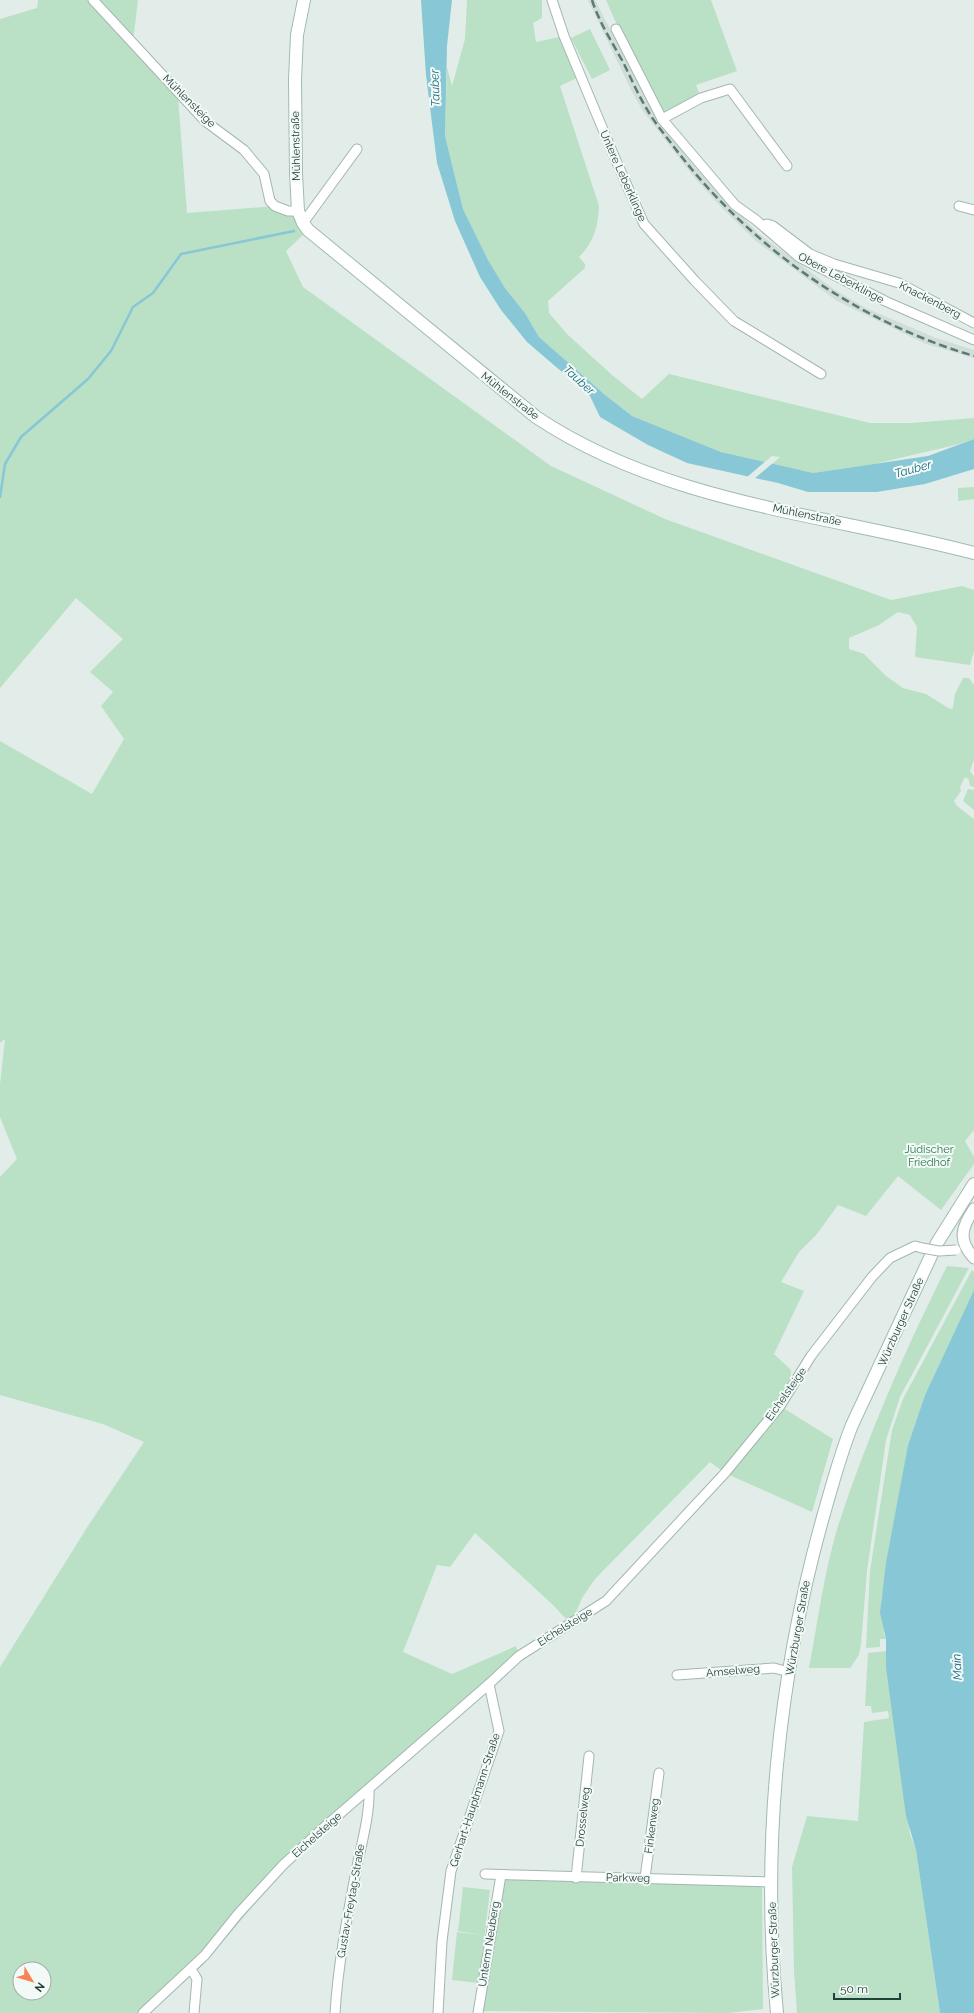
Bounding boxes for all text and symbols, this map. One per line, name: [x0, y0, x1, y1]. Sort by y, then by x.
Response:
water label: Tauber: [427, 68, 443, 107]
street label: Mühlensteige: [160, 72, 219, 131]
street label: Mühlenstraße: [289, 110, 303, 181]
street label: Untere Leberklinge: [597, 128, 649, 224]
street label: Obere Leberklinge: [796, 250, 887, 306]
street label: Knackenberg: [897, 279, 963, 321]
water label: Tauber: [560, 362, 598, 398]
street label: Mühlenstraße: [478, 369, 542, 423]
water label: Tauber: [893, 457, 934, 481]
street label: Mühlenstraße: [772, 501, 843, 529]
park label: Jüdischer Friedhof: [904, 1143, 954, 1169]
street label: Würzburger Straße: [876, 1275, 927, 1369]
street label: Eichelsteige: [763, 1364, 809, 1423]
street label: Würzburger Straße: [783, 1579, 813, 1676]
street label: Eichelsteige: [535, 1605, 595, 1649]
water label: Main: [949, 1653, 965, 1681]
street label: Amselweg: [705, 1662, 761, 1680]
street label: Gerhart-Hauptmann-Straße: [447, 1731, 503, 1869]
street label: Drosselweg: [573, 1786, 593, 1848]
street label: Finkenweg: [642, 1798, 662, 1854]
street label: Eichelsteige: [290, 1809, 345, 1861]
street label: Gustav-Freytag-Straße: [335, 1843, 368, 1959]
street label: Parkweg: [606, 1871, 650, 1885]
street label: Unterm Neuberg: [476, 1900, 502, 1988]
street label: Würzburger Straße: [766, 1901, 782, 1998]
north arrow: [12, 1961, 52, 2001]
scale bar: [834, 1975, 900, 2001]
text: N: [32, 1980, 47, 1994]
text: 50 m: [840, 1982, 868, 1996]

